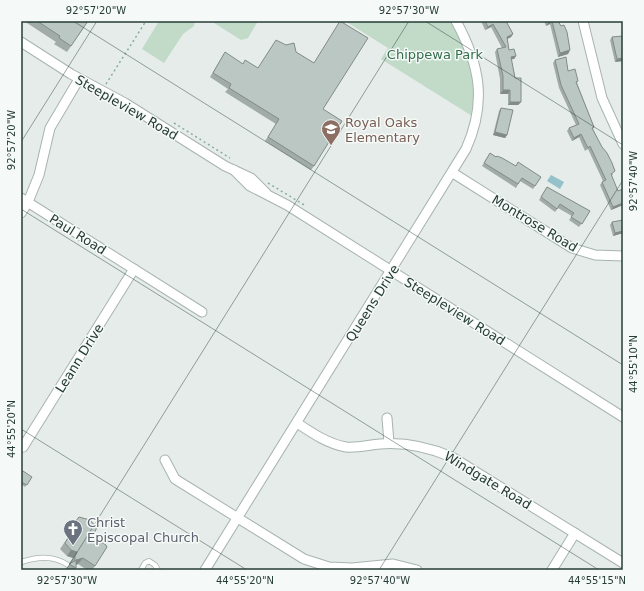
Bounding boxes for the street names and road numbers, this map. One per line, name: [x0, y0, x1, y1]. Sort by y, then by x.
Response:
street label: Steepleview Road: [73, 72, 181, 143]
street label: Montrose Road: [489, 192, 580, 255]
street label: Paul Road: [47, 211, 109, 258]
street label: Queens Drive: [343, 262, 402, 345]
street label: Steepleview Road: [402, 274, 508, 348]
street label: Leann Drive: [52, 321, 107, 395]
street label: Windgate Road: [442, 449, 534, 512]

